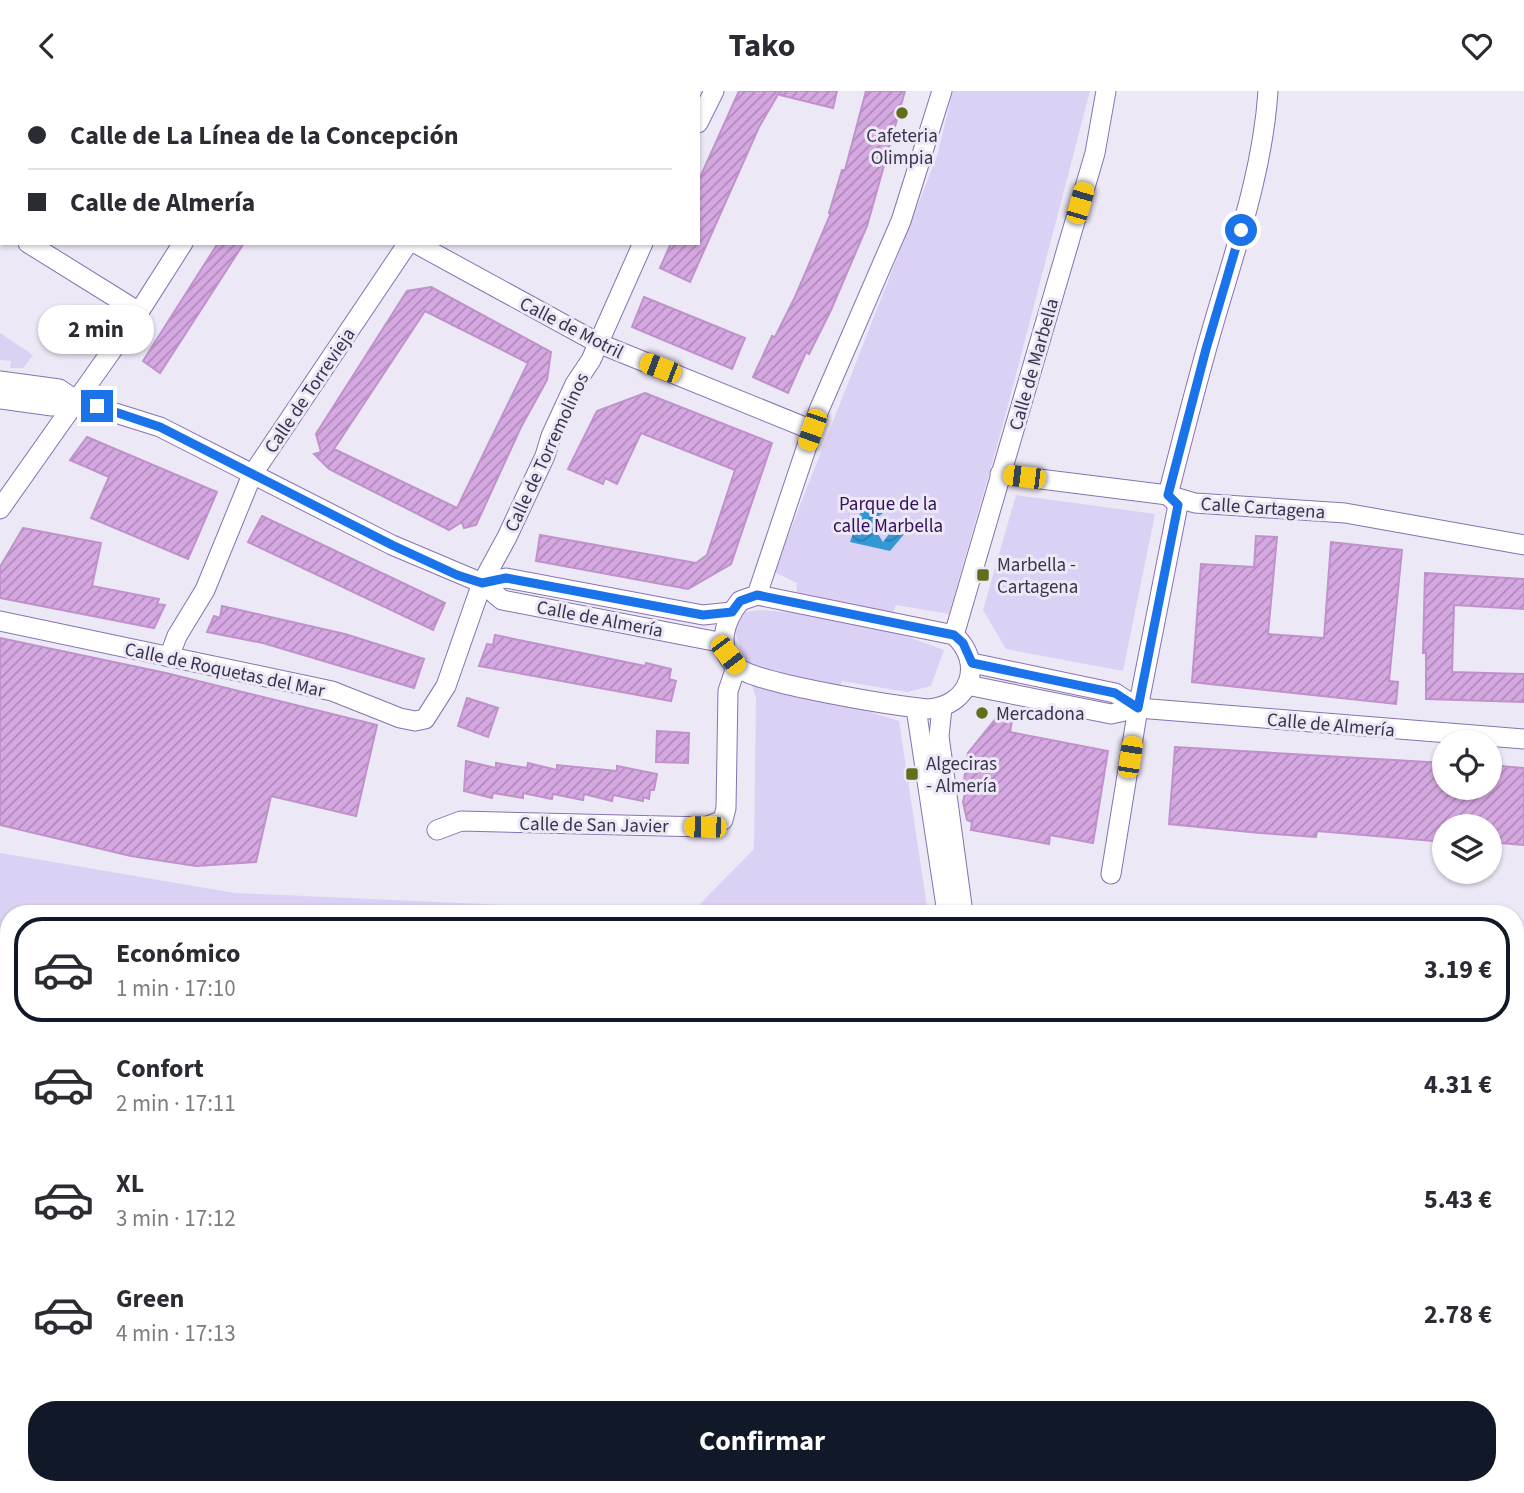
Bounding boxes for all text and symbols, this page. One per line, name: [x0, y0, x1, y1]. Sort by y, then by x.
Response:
text: Tako: [728, 23, 796, 69]
icon: back: [28, 27, 66, 65]
icon: heart: [1458, 27, 1496, 65]
marker: Cafeteria Olimpia: [894, 105, 910, 121]
text: Calle de La Línea de la Concepción: [70, 117, 459, 154]
place label: Cafeteria Olimpia: [866, 123, 938, 172]
car: [1065, 180, 1096, 226]
text: Calle de Almería: [70, 184, 255, 221]
route start: [1225, 214, 1257, 246]
street label: Calle de Motril: [515, 291, 628, 366]
street label: Calle de Marbella: [1003, 295, 1066, 434]
callout: 2 min: [39, 305, 155, 353]
text: 2 min: [68, 313, 124, 346]
street label: Calle de Torrevieja: [258, 323, 362, 459]
car: [637, 351, 684, 385]
street label: Calle de Torremolinos: [499, 369, 596, 537]
route end: [81, 390, 113, 422]
car: [796, 407, 829, 453]
car: [1002, 464, 1047, 490]
park label: Parque de la calle Marbella: [833, 491, 943, 540]
street label: Calle Cartagena: [1200, 491, 1326, 526]
place label: Marbella - Cartagena: [997, 552, 1078, 601]
marker: Marbella - Cartagena: [975, 567, 991, 583]
street label: Calle de Almería: [534, 594, 665, 645]
car: [707, 632, 750, 678]
street label: Calle de Roquetas del Mar: [122, 636, 328, 705]
place label: Mercadona: [996, 701, 1085, 728]
marker: Mercadona: [974, 705, 990, 721]
street label: Calle de Almería: [1266, 706, 1396, 745]
map controls: [1432, 730, 1502, 884]
button: locate: [1432, 730, 1502, 800]
car: [1117, 735, 1144, 779]
place label: Algeciras - Almería: [926, 751, 997, 800]
marker: Algeciras - Almería: [904, 766, 920, 782]
street label: Calle de San Javier: [519, 811, 669, 840]
button: layers: [1432, 814, 1502, 884]
car: [684, 816, 727, 838]
text: Económico: [116, 935, 241, 972]
icon: car: [32, 938, 95, 1001]
text: 3.19 €: [1424, 951, 1492, 988]
text: 1 min · 17:10: [116, 972, 236, 1005]
text: Confort: [116, 1050, 204, 1087]
icon: car: [32, 1053, 95, 1116]
text: 4.31 €: [1424, 1066, 1492, 1103]
text: 2 min · 17:11: [116, 1087, 236, 1120]
text: XL: [116, 1165, 144, 1202]
icon: car: [32, 1168, 95, 1231]
text: 5.43 €: [1424, 1181, 1492, 1218]
text: 3 min · 17:12: [116, 1202, 236, 1235]
text: Green: [116, 1280, 184, 1317]
icon: car: [32, 1283, 95, 1346]
text: 2.78 €: [1424, 1296, 1492, 1333]
text: 4 min · 17:13: [116, 1317, 236, 1350]
button: Confirmar: [28, 1401, 1496, 1481]

